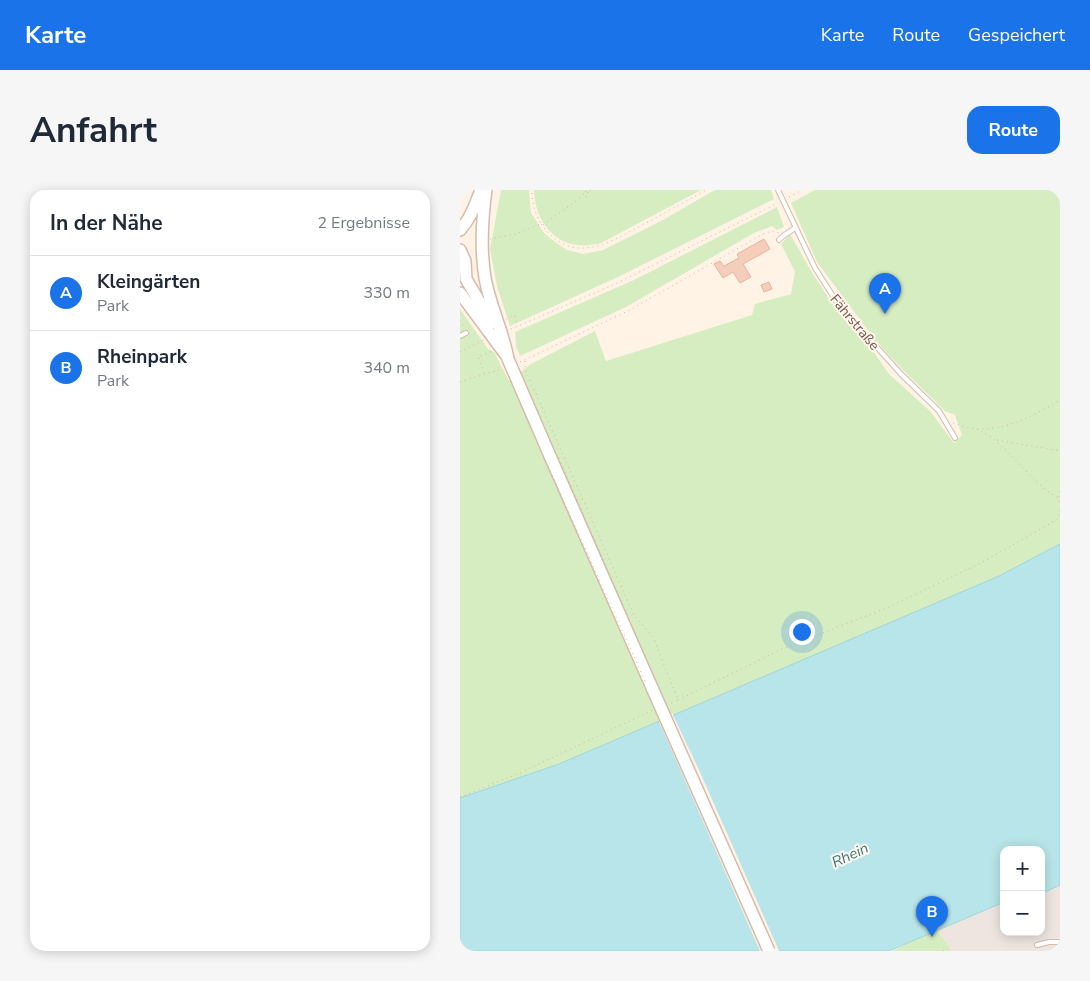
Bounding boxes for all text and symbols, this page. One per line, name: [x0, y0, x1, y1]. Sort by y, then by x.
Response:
text: Karte: [25, 19, 86, 51]
text: Karte: [821, 23, 864, 47]
text: Route: [892, 23, 940, 47]
text: Gespeichert: [968, 23, 1065, 47]
button: Route: [967, 106, 1060, 154]
text: Anfahrt: [30, 107, 157, 154]
text: In der Nähe: [50, 209, 163, 237]
text: 2 Ergebnisse: [317, 212, 410, 234]
text: Kleingärten: [97, 269, 200, 295]
pin: A: [869, 273, 901, 314]
text: A: [60, 282, 72, 304]
text: 330 m: [363, 282, 410, 304]
street label: Fährstraße: [826, 290, 884, 354]
text: Park: [97, 295, 129, 317]
text: Rheinpark: [97, 344, 187, 370]
text: B: [60, 357, 72, 379]
text: 340 m: [363, 357, 410, 379]
text: Park: [97, 370, 129, 392]
your location: [789, 619, 815, 645]
water label: Rhein: [828, 838, 872, 872]
map controls: [1000, 846, 1045, 936]
button: +: [1000, 846, 1045, 891]
button: −: [1000, 891, 1045, 936]
pin: B: [916, 896, 948, 937]

